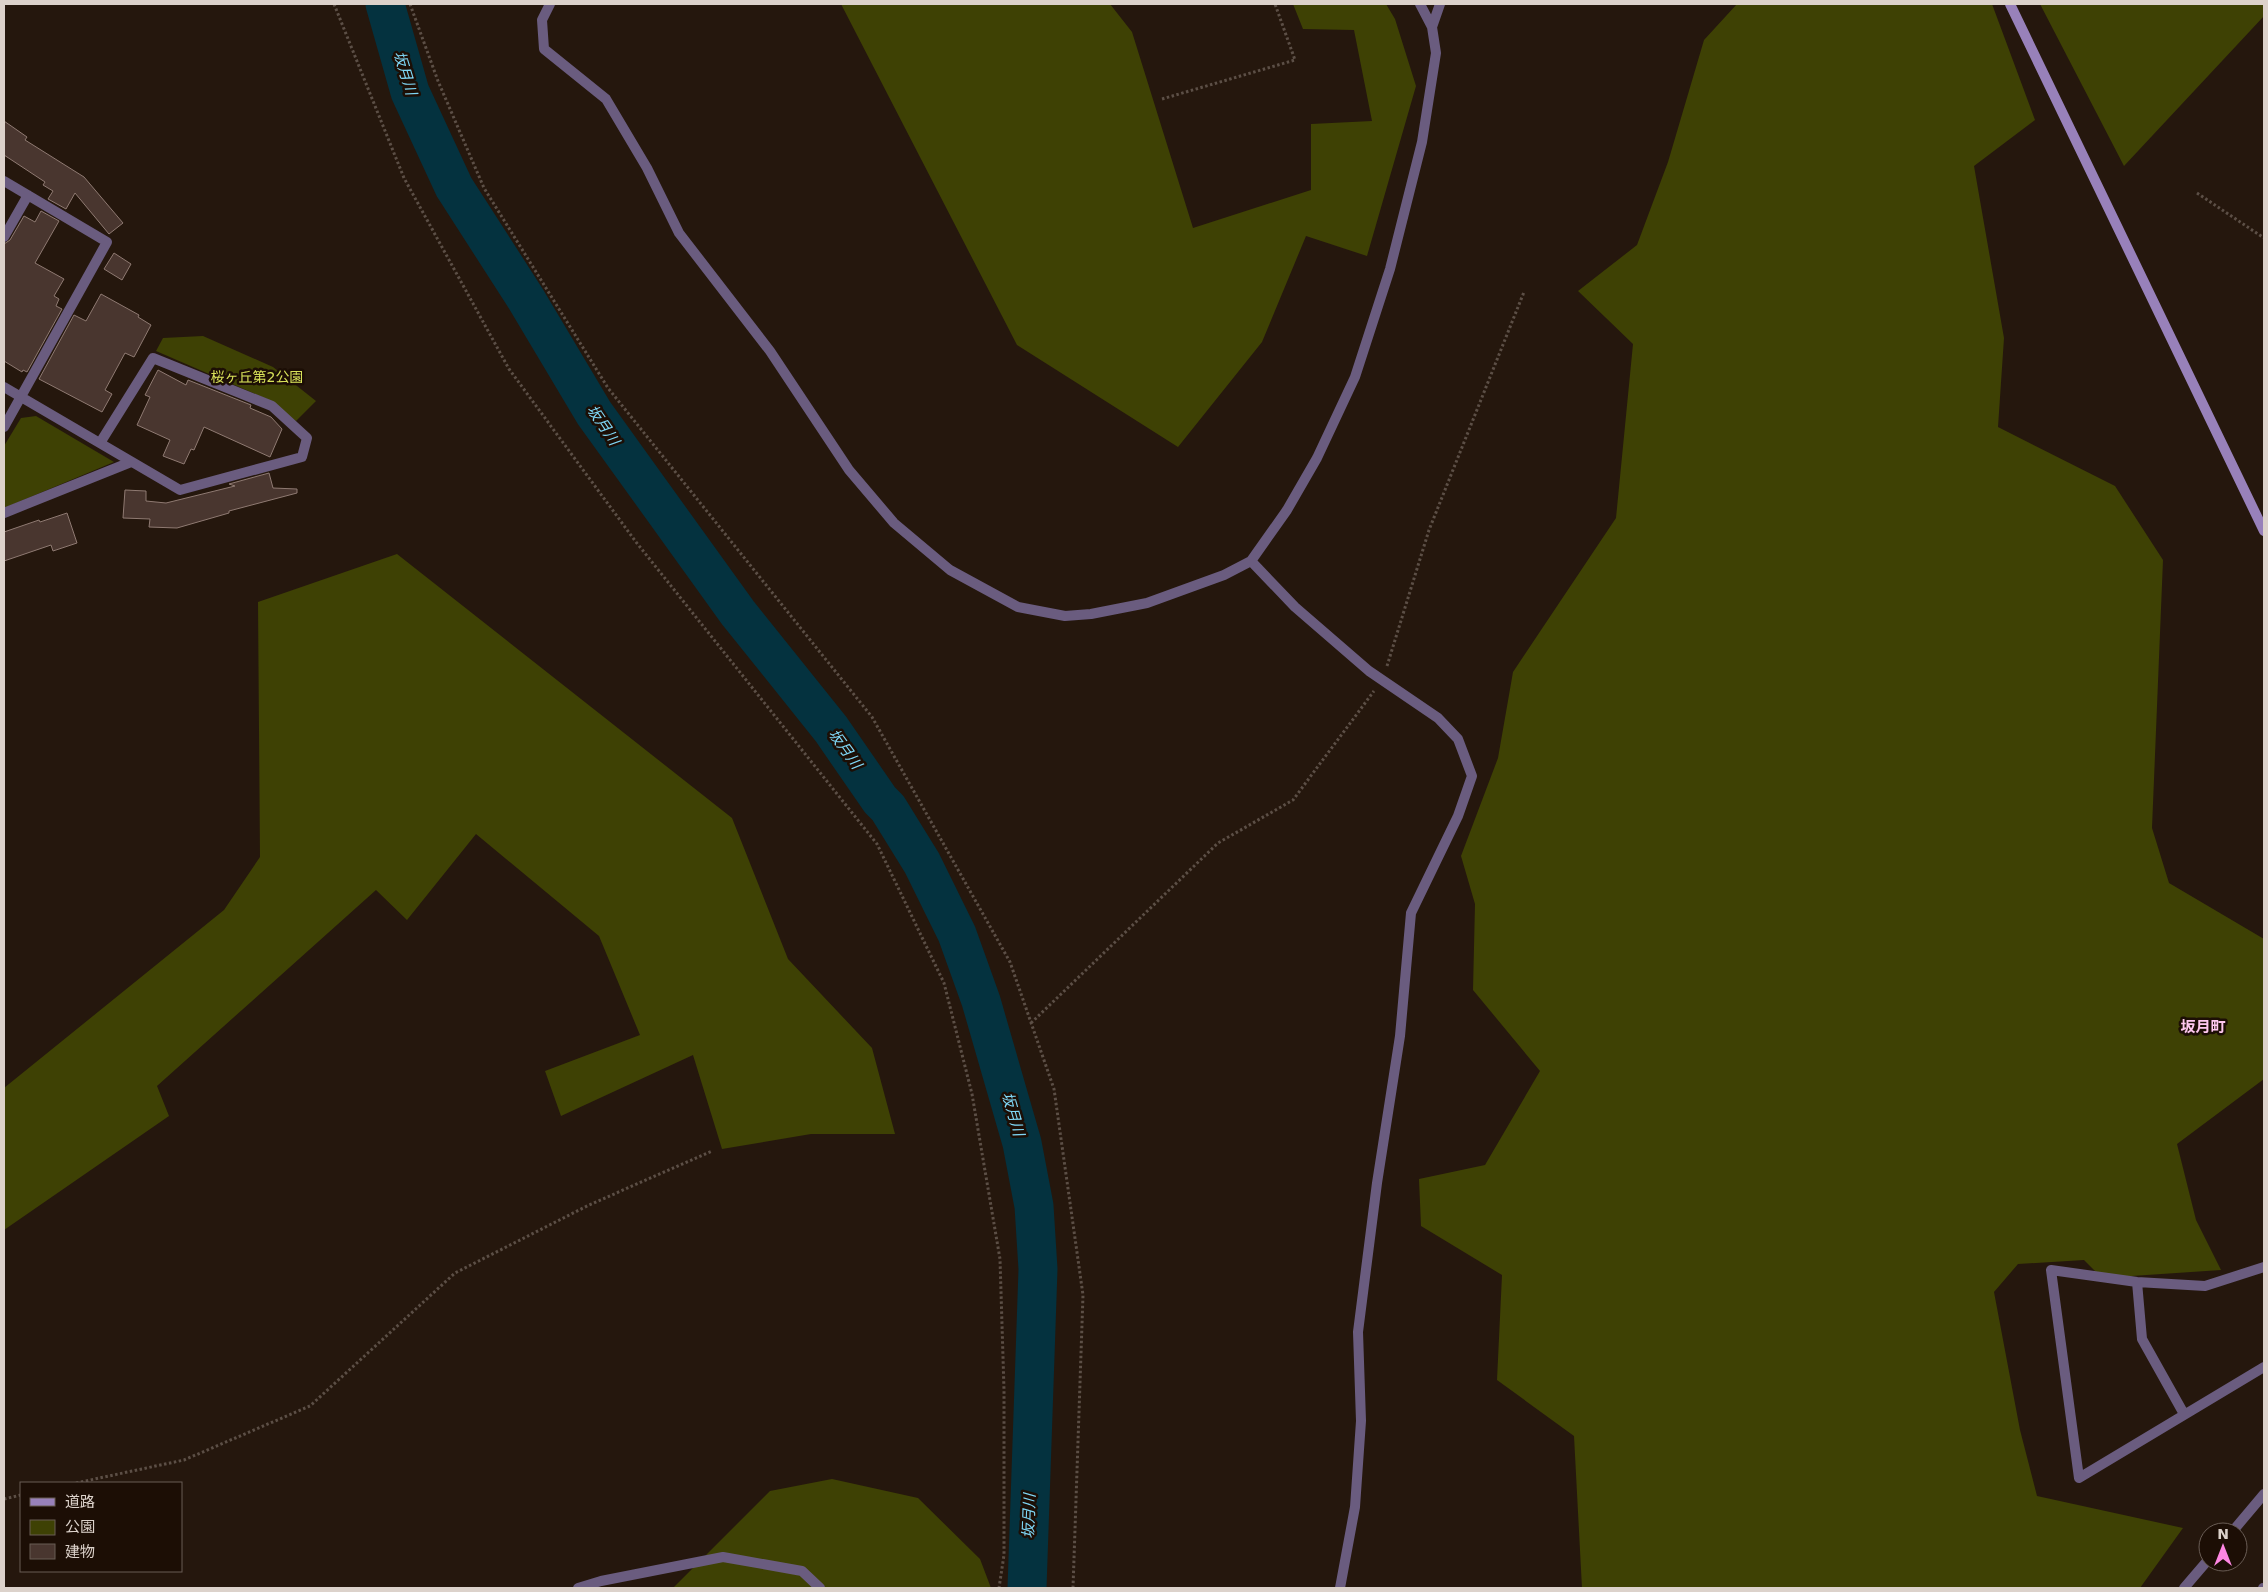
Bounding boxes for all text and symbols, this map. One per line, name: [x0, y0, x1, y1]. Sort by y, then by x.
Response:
water label: 坂月川: [390, 49, 421, 99]
park label: 桜ヶ丘第2公園: [211, 369, 303, 385]
water label: 坂月川: [583, 401, 624, 450]
water label: 坂月川: [824, 726, 867, 774]
district label: 坂月町: [2180, 1018, 2226, 1036]
water label: 坂月川: [998, 1090, 1028, 1140]
legend: [20, 1482, 182, 1572]
water label: 坂月川: [1019, 1491, 1039, 1539]
text: 道路: [65, 1493, 95, 1511]
text: 公園: [65, 1518, 95, 1536]
north arrow: [2198, 1522, 2248, 1572]
text: N: [2217, 1526, 2229, 1542]
text: 建物: [65, 1543, 95, 1561]

